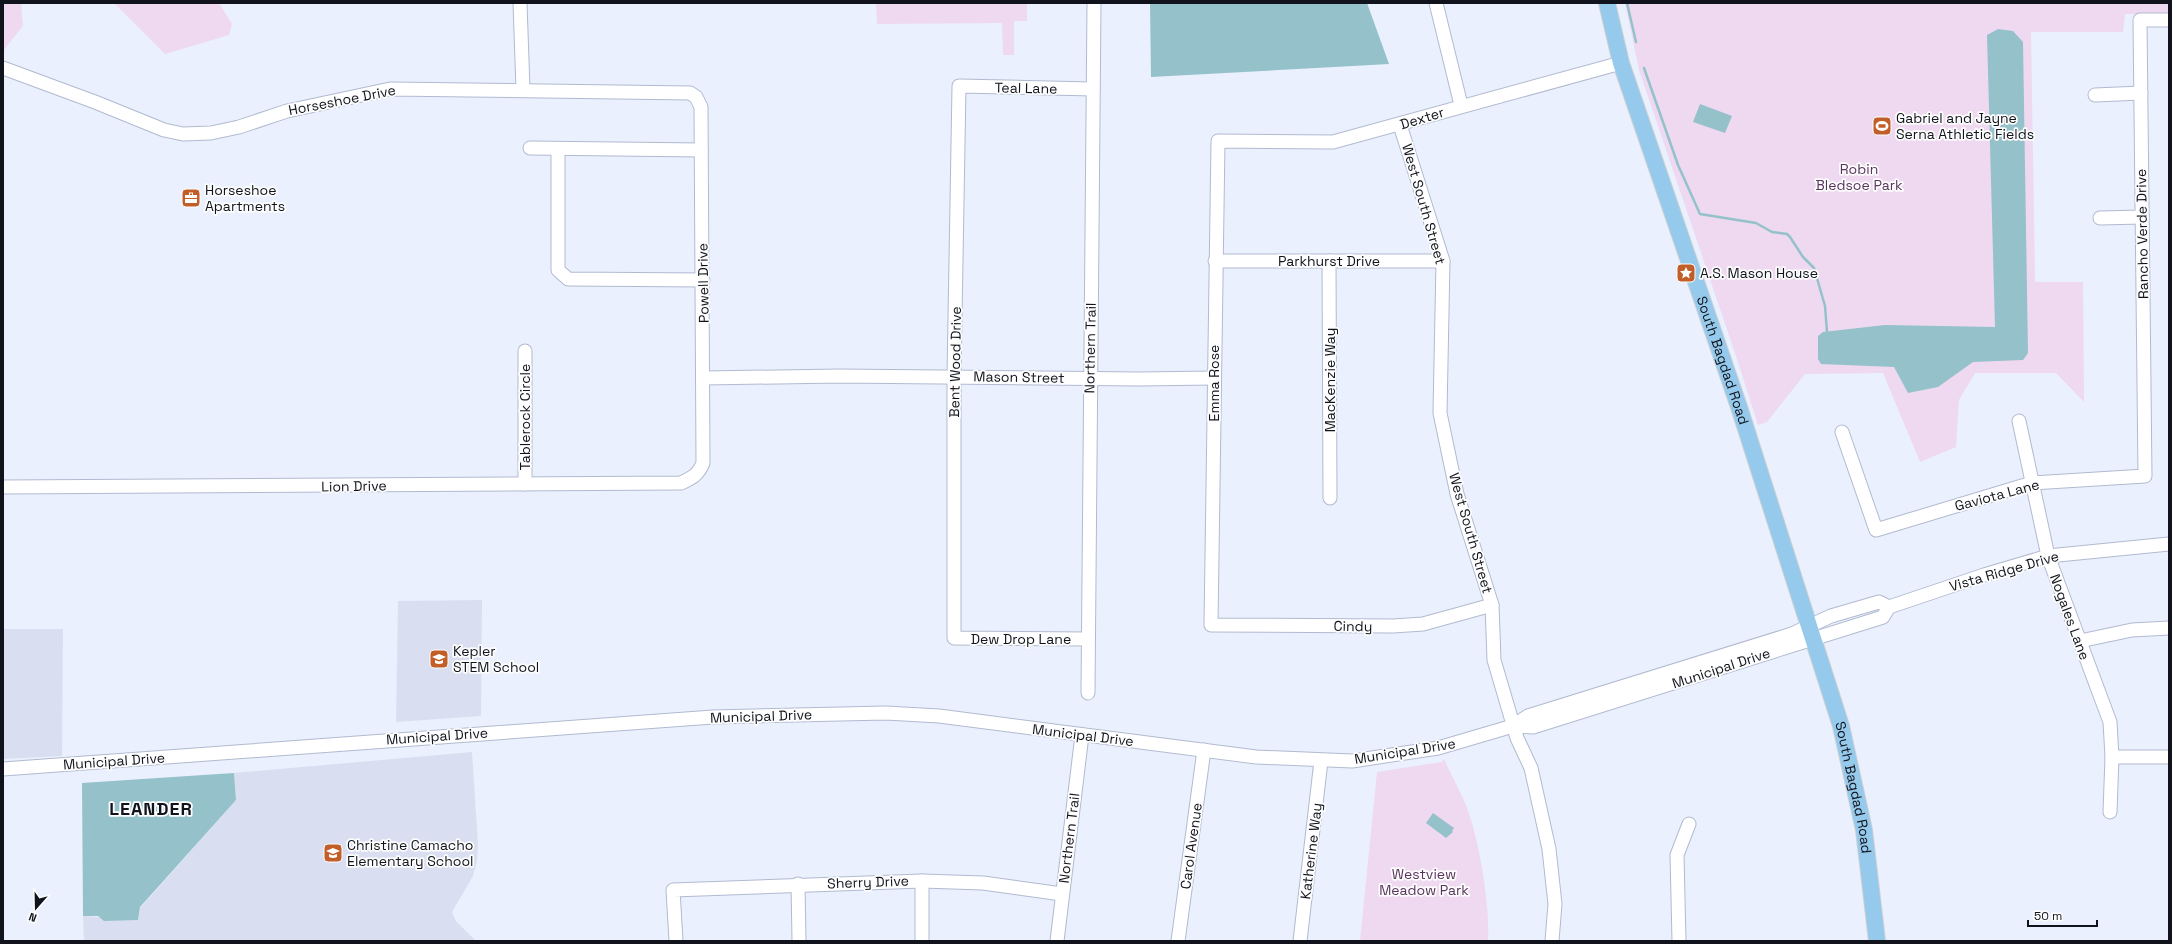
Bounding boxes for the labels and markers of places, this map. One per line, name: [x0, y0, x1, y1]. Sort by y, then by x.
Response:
place label: Gabriel and Jayne Serna Athletic Fields: [1896, 109, 2034, 143]
sports icon: Gabriel and Jayne Serna Athletic Fields: [1871, 115, 1893, 137]
place label: Horseshoe Apartments: [205, 181, 285, 215]
office icon: Horseshoe Apartments: [180, 187, 202, 209]
place icon: A.S. Mason House: [1675, 262, 1697, 284]
place label: A.S. Mason House: [1700, 264, 1818, 282]
place label: Kepler STEM School: [453, 642, 539, 676]
school or university icon: Kepler STEM School: [428, 648, 450, 670]
place label: Christine Camacho Elementary School: [347, 836, 473, 870]
school or university icon: Christine Camacho Elementary School: [322, 842, 344, 864]

